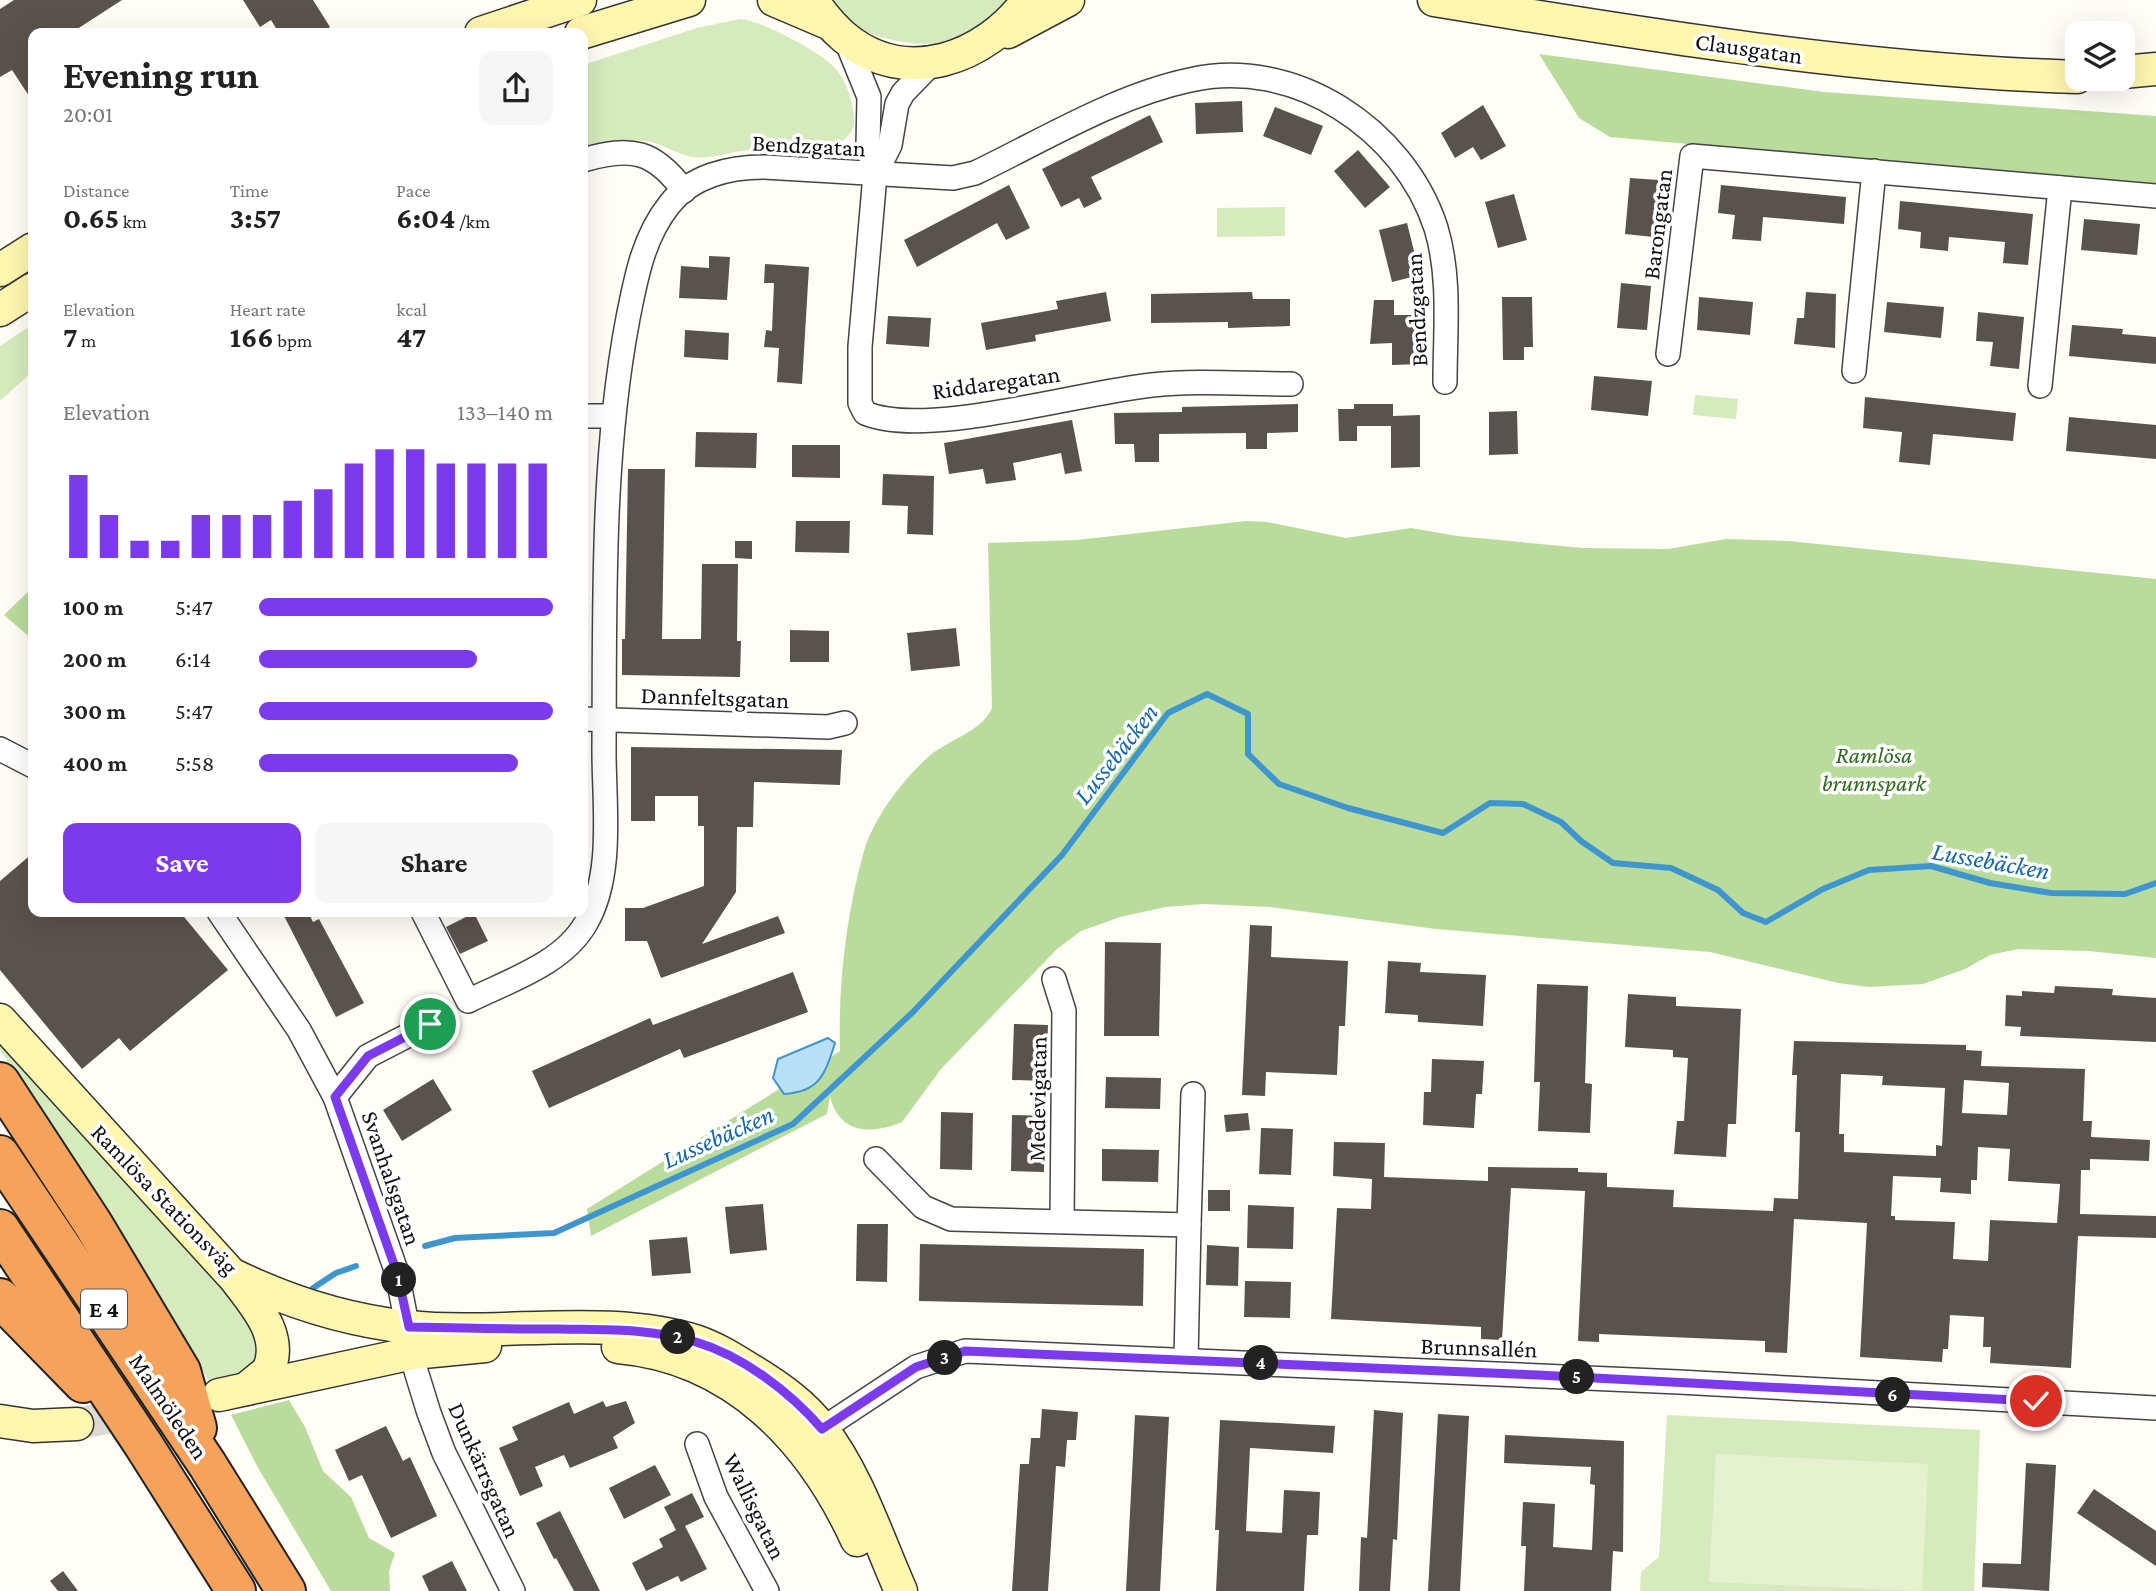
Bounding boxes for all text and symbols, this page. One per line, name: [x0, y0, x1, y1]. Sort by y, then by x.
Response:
map controls: [2065, 21, 2135, 91]
button: layers: [2065, 21, 2135, 91]
street label: Clausgatan: [1694, 27, 1805, 69]
button: share: [479, 51, 553, 125]
text: Evening run: [63, 54, 259, 96]
text: 20:01: [63, 101, 113, 127]
street label: Bendzgatan: [751, 129, 867, 161]
street label: Barongatan: [1637, 167, 1677, 281]
text: Distance: [63, 180, 129, 201]
text: Time: [230, 180, 269, 201]
text: Pace: [396, 180, 431, 201]
text: 0.65: [63, 201, 119, 234]
text: 3:57: [230, 201, 281, 234]
text: 6:04: [396, 201, 455, 234]
text: km: [119, 211, 147, 232]
text: /km: [455, 211, 490, 232]
street label: Bendzgatan: [1400, 252, 1432, 368]
text: Elevation: [63, 299, 135, 320]
text: Heart rate: [230, 299, 306, 320]
text: kcal: [396, 299, 427, 320]
text: 7: [63, 320, 78, 353]
text: 166: [230, 320, 274, 353]
text: 47: [396, 320, 426, 353]
text: m: [78, 330, 96, 351]
text: bpm: [274, 330, 312, 351]
street label: Riddaregatan: [930, 360, 1062, 404]
text: Elevation: [63, 399, 150, 425]
text: 133–140 m: [457, 399, 553, 425]
text: 100 m: [63, 594, 123, 620]
text: 5:47: [175, 594, 213, 620]
text: 200 m: [63, 646, 127, 672]
text: 6:14: [175, 646, 211, 672]
street label: Dannfeltsgatan: [640, 681, 790, 713]
text: 300 m: [63, 698, 126, 724]
text: 5:47: [175, 698, 213, 724]
water label: Lussebäcken: [1068, 698, 1164, 810]
park label: Ramlösa brunnspark: [1822, 741, 1928, 796]
text: 400 m: [63, 750, 127, 776]
text: 5:58: [175, 750, 214, 776]
button: Save: [63, 823, 301, 903]
button: Share: [315, 823, 553, 903]
water label: Lussebäcken: [1930, 836, 2052, 886]
pin: [400, 994, 460, 1054]
icon: arrive: [411, 1005, 449, 1043]
street label: Medevigatan: [1022, 1036, 1052, 1162]
water label: Lussebäcken: [658, 1100, 778, 1174]
street label: Svanhalsgatan: [356, 1107, 428, 1249]
street label: Ramlösa Stationsväg: [86, 1118, 244, 1280]
pin: 1: [382, 1262, 416, 1298]
text: 1: [395, 1269, 402, 1290]
road number: E 4: [81, 1290, 127, 1328]
pin: 2: [660, 1320, 696, 1354]
text: 2: [673, 1326, 682, 1347]
street label: Brunnsallén: [1420, 1331, 1538, 1363]
pin: 3: [928, 1340, 962, 1376]
pin: 4: [1244, 1346, 1278, 1380]
text: 3: [940, 1347, 949, 1368]
street label: Malmöleden: [124, 1348, 214, 1464]
text: 4: [1255, 1352, 1266, 1373]
pin: 5: [1560, 1360, 1594, 1394]
text: 5: [1572, 1366, 1581, 1387]
pin: [2006, 1371, 2066, 1431]
pin: 6: [1876, 1378, 1910, 1412]
icon: check: [2017, 1382, 2055, 1420]
text: 6: [1887, 1384, 1898, 1405]
street label: Dunkärrsgatan: [443, 1398, 527, 1542]
street label: Wallisgatan: [718, 1448, 792, 1564]

